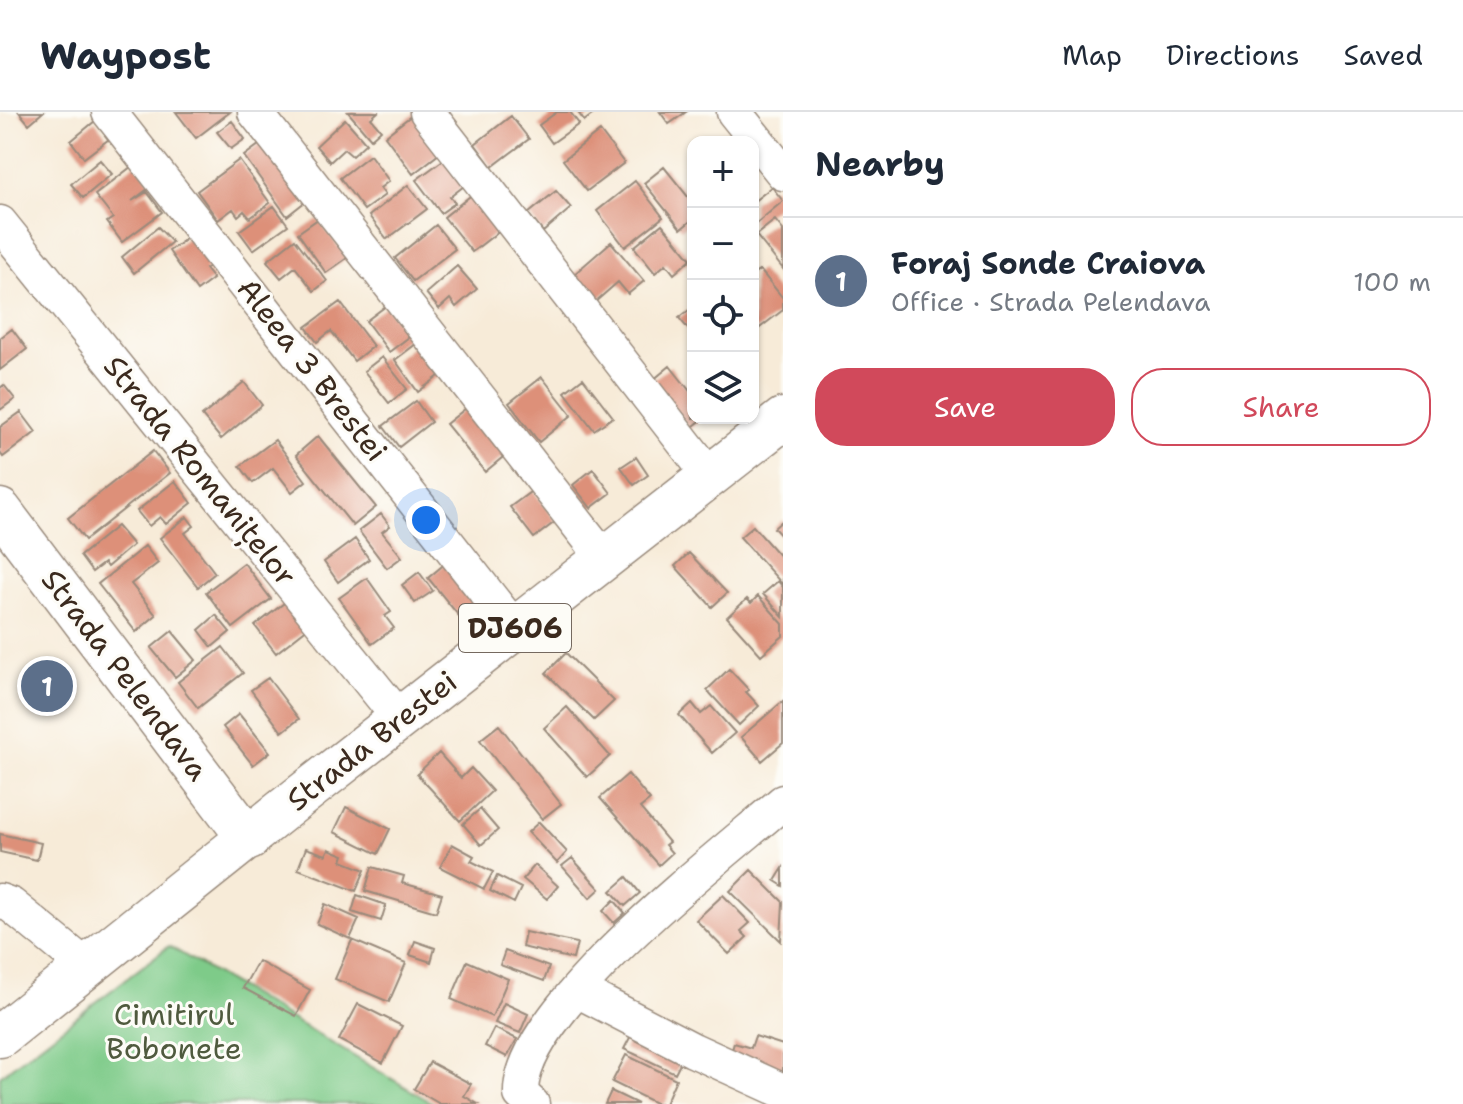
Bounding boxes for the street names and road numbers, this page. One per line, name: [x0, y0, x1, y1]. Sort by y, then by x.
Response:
street label: Aleea 3 Brestei: [228, 270, 397, 470]
street label: Strada Romanițelor: [94, 347, 306, 595]
street label: Strada Pelendava: [32, 560, 219, 789]
road number: DJ606: [459, 604, 571, 652]
street label: Strada Brestei: [278, 661, 465, 820]

